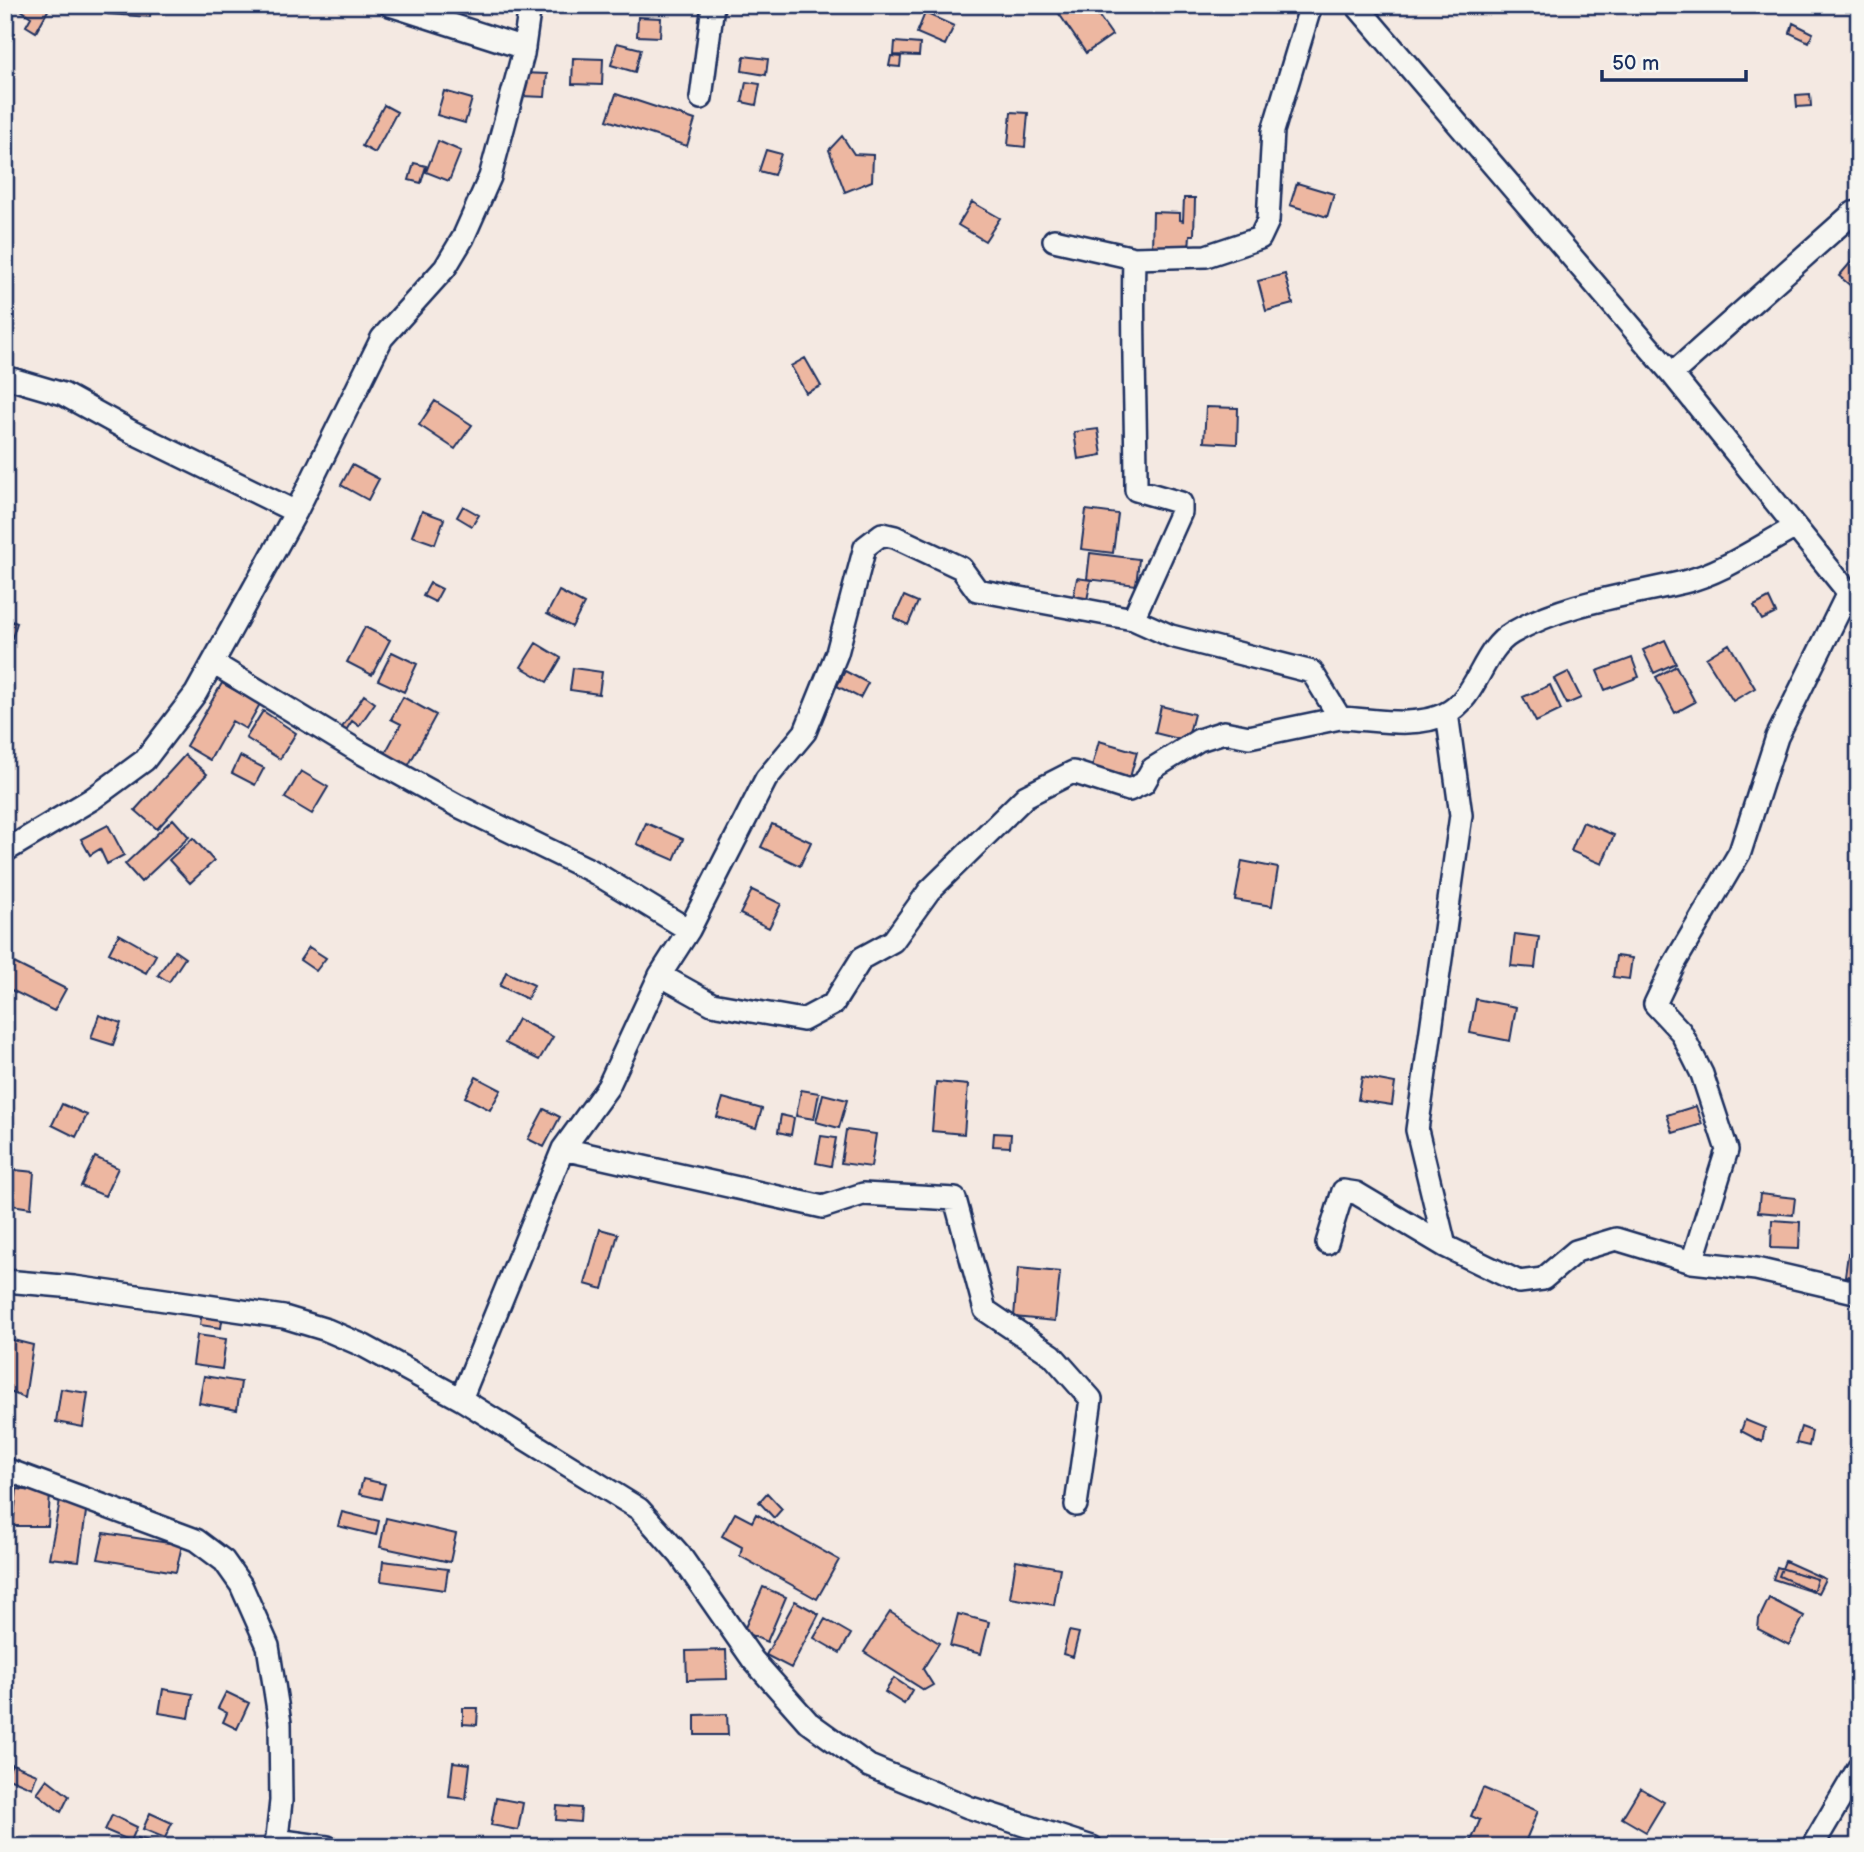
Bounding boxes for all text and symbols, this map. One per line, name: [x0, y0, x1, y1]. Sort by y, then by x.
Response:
scale bar: [1602, 38, 1745, 82]
text: 50 m: [1612, 51, 1659, 76]

